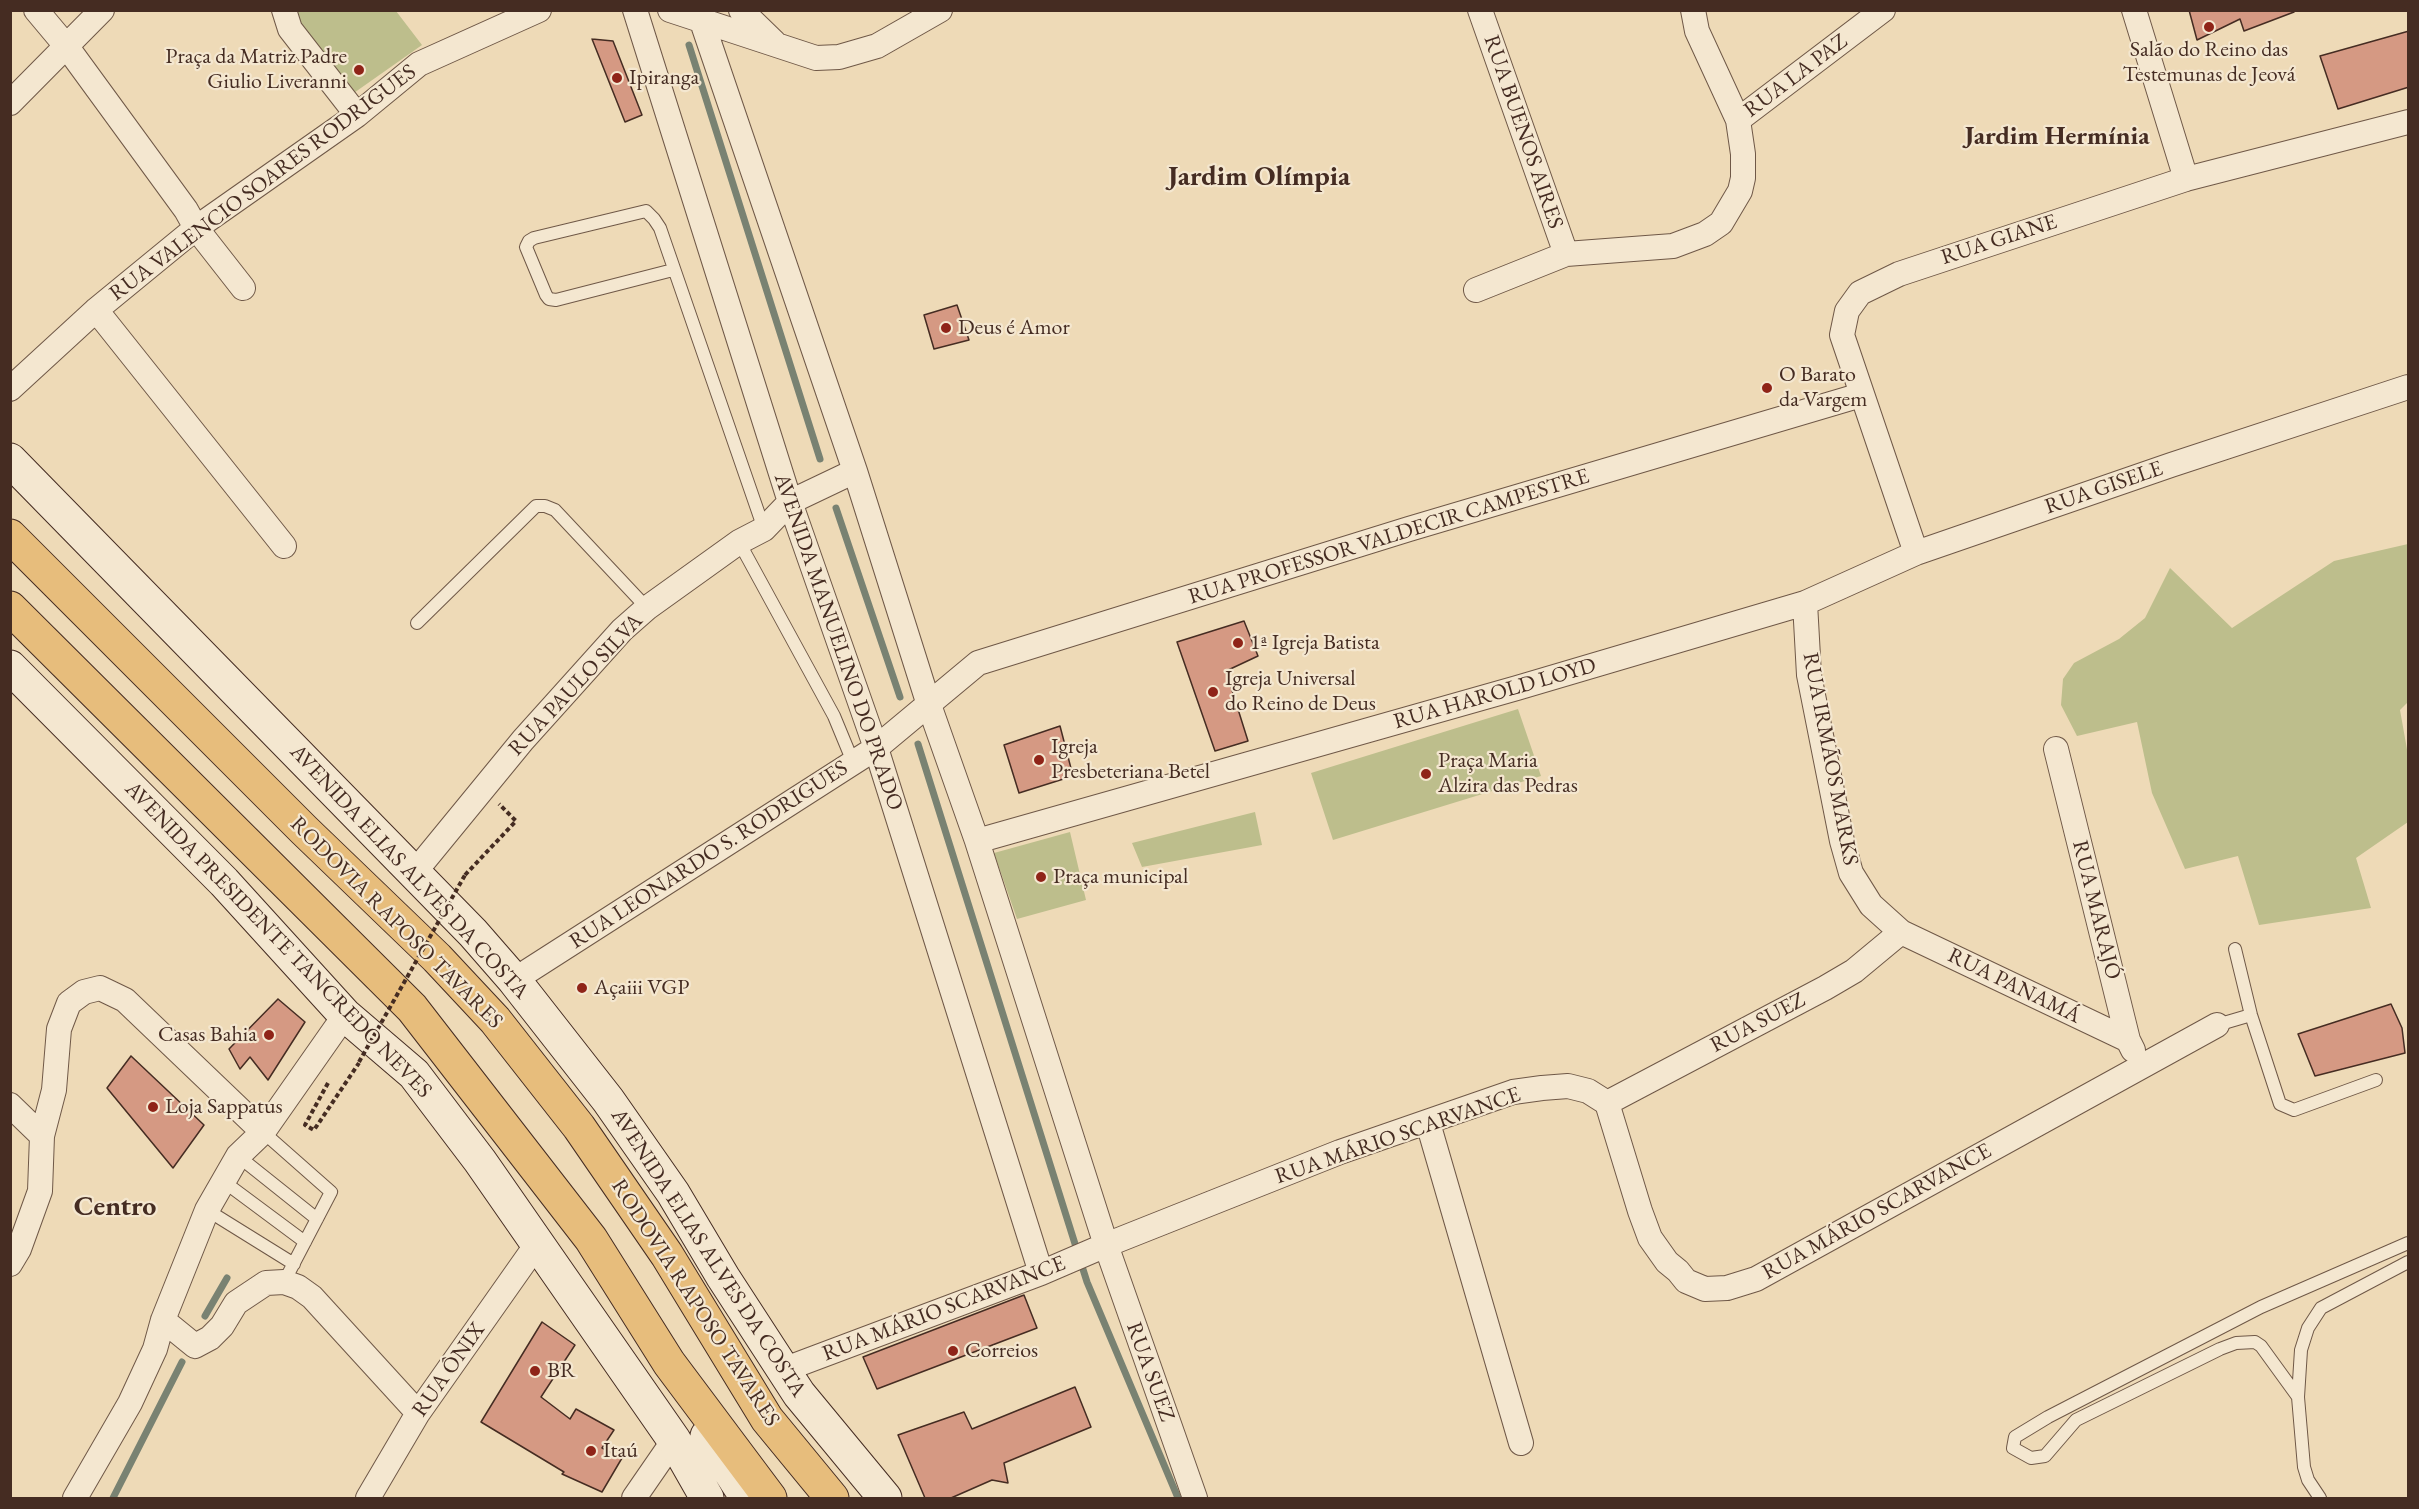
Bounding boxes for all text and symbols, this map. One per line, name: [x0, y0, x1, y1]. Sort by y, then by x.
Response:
marker: Salão do Reino das Testemunas de Jeová: [2202, 20, 2216, 34]
street label: RUA LA PAZ: [1739, 29, 1853, 123]
street label: RUA BUENOS AIRES: [1477, 32, 1569, 232]
place label: Salão do Reino das Testemunas de Jeová: [2123, 37, 2295, 88]
place label: Praça da Matriz Padre Giulio Liveranni: [165, 44, 347, 96]
street label: RUA VALENCIO SOARES RODRIGUES: [104, 59, 422, 307]
marker: Praça da Matriz Padre Giulio Liveranni: [352, 63, 366, 77]
place label: Ipiranga: [629, 65, 699, 91]
marker: Ipiranga: [610, 71, 624, 85]
district label: Jardim Hermínia: [1964, 121, 2150, 153]
district label: Jardim Olímpia: [1168, 160, 1350, 194]
street label: RUA GIANE: [1938, 209, 2060, 271]
place label: Deus é Amor: [958, 315, 1070, 341]
marker: Deus é Amor: [939, 321, 953, 335]
place label: O Barato da Vargem: [1779, 362, 1867, 414]
marker: O Barato da Vargem: [1760, 381, 1774, 395]
street label: RUA GISELE: [2042, 456, 2166, 520]
street label: RUA PROFESSOR VALDECIR CAMPESTRE: [1185, 463, 1593, 611]
street label: AVENIDA MANUELINO DO PRADO: [768, 470, 908, 814]
street label: RUA PAULO SILVA: [503, 608, 649, 762]
place label: 1ª Igreja Batista: [1250, 630, 1380, 656]
marker: 1ª Igreja Batista: [1231, 636, 1245, 650]
street label: RUA IRMÃOS MARKS: [1796, 650, 1864, 868]
street label: RUA HAROLD LOYD: [1391, 652, 1599, 736]
place label: Igreja Universal do Reino de Deus: [1225, 666, 1376, 718]
marker: Igreja Universal do Reino de Deus: [1206, 685, 1220, 699]
place label: Igreja Presbeteriana Betel: [1051, 734, 1210, 786]
street label: AVENIDA ELIAS ALVES DA COSTA: [284, 739, 534, 1005]
place label: Praça Maria Alzira das Pedras: [1438, 748, 1578, 800]
marker: Igreja Presbeteriana Betel: [1032, 753, 1046, 767]
street label: RUA LEONARDO S. RODRIGUES: [565, 755, 853, 955]
marker: Praça Maria Alzira das Pedras: [1419, 767, 1433, 781]
street label: AVENIDA PRESIDENTE TANCREDO NEVES: [119, 776, 437, 1104]
street label: RODOVIA RAPOSO TAVARES: [284, 811, 508, 1035]
street label: RUA MARAJÓ: [2066, 838, 2126, 982]
place label: Praça municipal: [1053, 864, 1188, 890]
marker: Praça municipal: [1034, 870, 1048, 884]
street label: RUA PANAMÁ: [1943, 942, 2085, 1030]
place label: Açaiii VGP: [594, 975, 689, 1001]
marker: Açaiii VGP: [575, 981, 589, 995]
street label: RUA SUEZ: [1706, 987, 1810, 1059]
place label: Casas Bahia: [158, 1022, 257, 1048]
marker: Casas Bahia: [262, 1028, 276, 1042]
street label: RUA MÁRIO SCARVANCE: [1272, 1082, 1524, 1190]
place label: Loja Sappatus: [165, 1094, 283, 1120]
marker: Loja Sappatus: [146, 1100, 160, 1114]
street label: AVENIDA ELIAS ALVES DA COSTA: [605, 1104, 811, 1402]
street label: RUA MÁRIO SCARVANCE: [1758, 1138, 1996, 1286]
street label: RODOVIA RAPOSO TAVARES: [605, 1174, 785, 1432]
district label: Centro: [74, 1190, 156, 1224]
street label: RUA MÁRIO SCARVANCE: [819, 1250, 1069, 1368]
street label: RUA ÔNIX: [407, 1318, 491, 1422]
street label: RUA SUEZ: [1120, 1319, 1180, 1425]
place label: Correios: [965, 1338, 1038, 1364]
marker: Correios: [946, 1344, 960, 1358]
place label: BR: [547, 1358, 576, 1384]
marker: BR: [528, 1364, 542, 1378]
place label: Itaú: [603, 1438, 638, 1464]
marker: Itaú: [584, 1444, 598, 1458]

